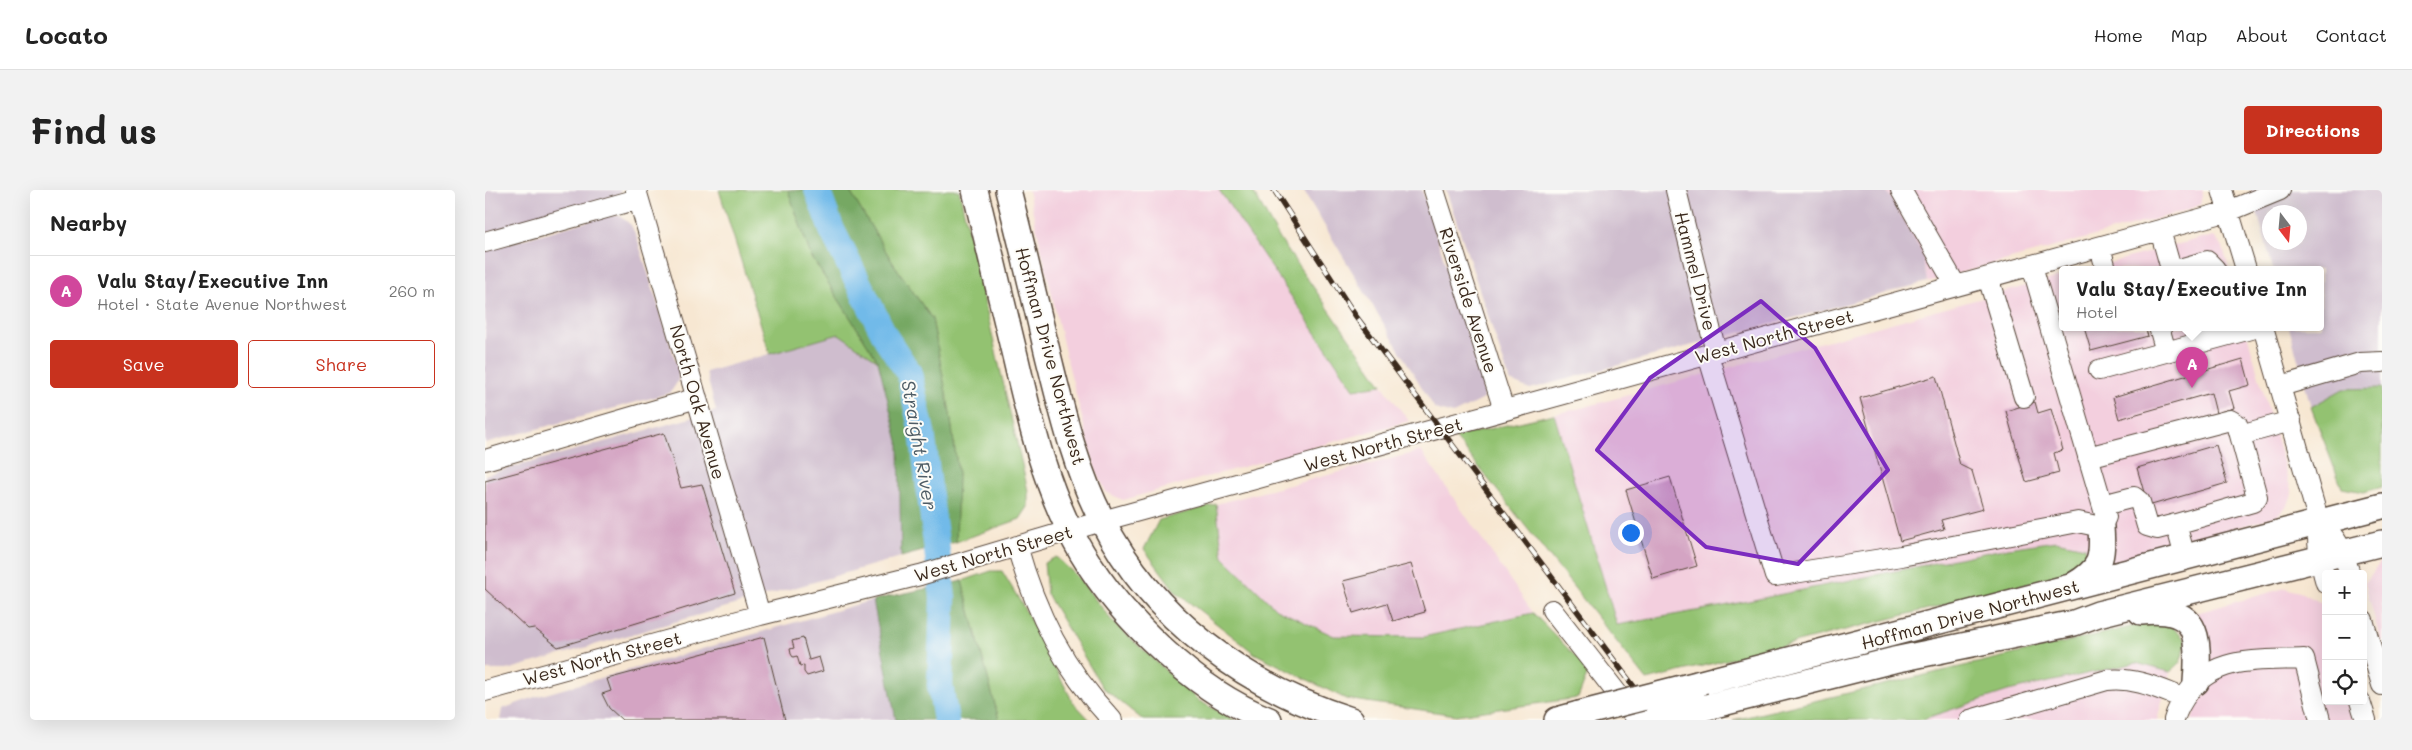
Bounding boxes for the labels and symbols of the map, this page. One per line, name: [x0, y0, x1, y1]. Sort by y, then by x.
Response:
north arrow: [2262, 205, 2307, 250]
street label: Hammel Drive: [1670, 209, 1722, 333]
street label: Riverside Avenue: [1434, 224, 1504, 376]
street label: Hoffman Drive Northwest: [1010, 244, 1092, 468]
street label: West North Street: [1692, 303, 1856, 369]
street label: North Oak Avenue: [664, 322, 732, 482]
pin: A: [2176, 347, 2208, 388]
water label: Straight River: [896, 378, 944, 512]
street label: West North Street: [1301, 411, 1465, 477]
street label: West North Street: [911, 519, 1075, 587]
your location: [1618, 520, 1644, 546]
street label: Hoffman Drive Northwest: [1858, 573, 2082, 655]
street label: West North Street: [520, 625, 684, 691]

